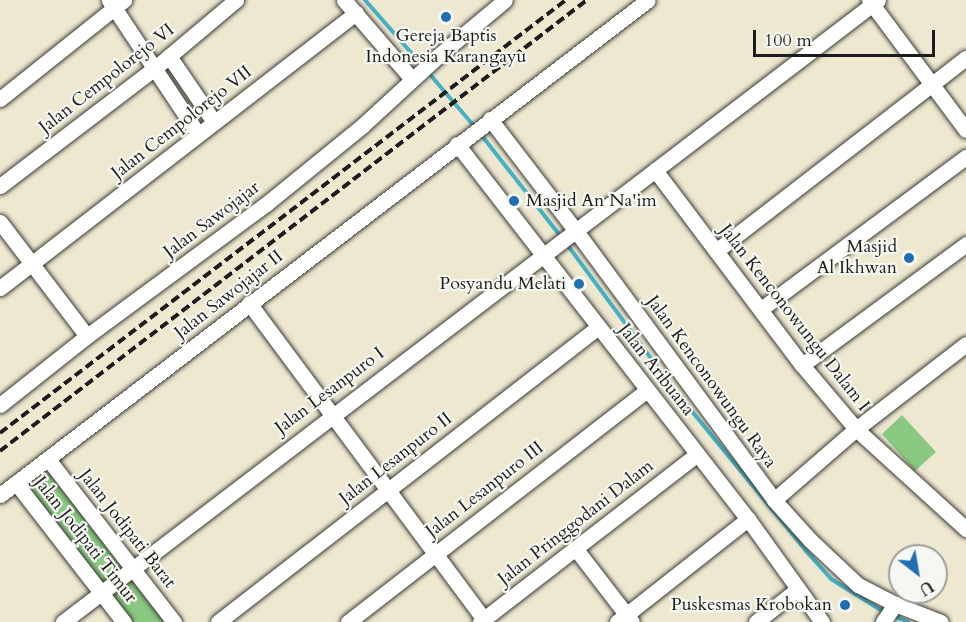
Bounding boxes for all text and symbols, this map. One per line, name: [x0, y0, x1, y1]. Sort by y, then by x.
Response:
marker: Gereja Baptis Indonesia Karangayu: [439, 10, 453, 24]
scale bar: [756, 18, 938, 56]
street label: Jalan Cempolorejo VI: [35, 19, 179, 139]
place label: Gereja Baptis Indonesia Karangayu: [366, 26, 526, 68]
text: 100 m: [764, 28, 812, 53]
street label: Jalan Cempolorejo VII: [108, 62, 256, 184]
street label: Jalan Sawojajar: [160, 177, 264, 263]
place label: Masjid An Na'im: [526, 190, 657, 212]
marker: Masjid An Na'im: [507, 194, 521, 208]
street label: Jalan Kenconowungu Dalam I: [714, 220, 874, 416]
place label: Masjid Al Ikhwan: [817, 237, 897, 280]
street label: Jalan Sawojajar II: [170, 246, 288, 344]
marker: Masjid Al Ikhwan: [902, 251, 916, 265]
place label: Posyandu Melati: [440, 273, 566, 295]
marker: Posyandu Melati: [570, 275, 588, 293]
street label: Jalan Kenconowungu Raya: [641, 292, 781, 472]
street label: Jalan Aribuana: [613, 320, 699, 420]
street label: Jalan Lesanpuro I: [271, 343, 389, 439]
street label: Jalan Lesanpuro II: [335, 408, 457, 510]
street label: Jalan Lesanpuro III: [422, 437, 548, 543]
street label: Jalan Pringgodani Dalam: [494, 456, 658, 590]
street label: Jalan Jodipati Barat: [74, 465, 180, 593]
street label: Jalan Jodipati Timur: [29, 472, 141, 608]
north arrow: [888, 544, 948, 604]
text: U: [915, 575, 938, 601]
place label: Puskesmas Krobokan: [671, 594, 832, 616]
marker: Puskesmas Krobokan: [836, 596, 854, 614]

